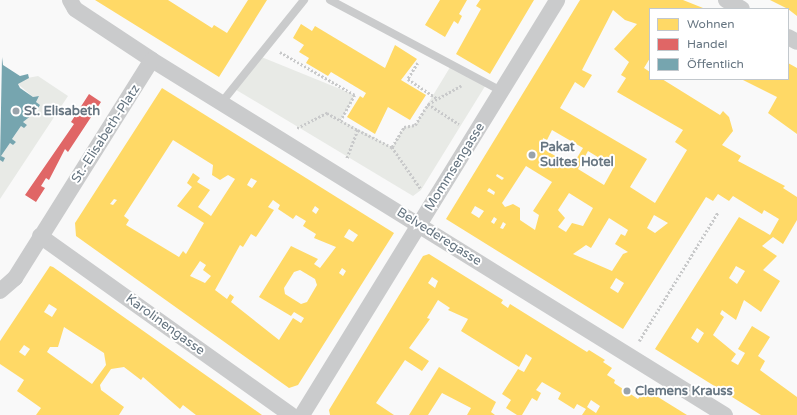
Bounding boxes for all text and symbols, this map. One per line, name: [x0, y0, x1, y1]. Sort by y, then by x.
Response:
legend: [649, 8, 789, 80]
text: Wohnen: [687, 17, 735, 31]
text: Handel: [687, 37, 727, 51]
text: Öffentlich: [687, 57, 744, 71]
street label: St.-Elisabeth-Platz: [68, 82, 144, 186]
place label: St. Elisabeth: [24, 103, 100, 119]
marker: St. Elisabeth: [11, 106, 21, 116]
street label: Mommsengasse: [422, 120, 488, 214]
place label: Pakat Suites Hotel: [540, 140, 614, 171]
marker: Pakat Suites Hotel: [527, 150, 537, 160]
street label: Belvederegasse: [394, 205, 484, 269]
street label: Karolinengasse: [123, 291, 207, 359]
place label: Clemens Krauss: [635, 383, 733, 399]
marker: Clemens Krauss: [622, 386, 632, 396]

